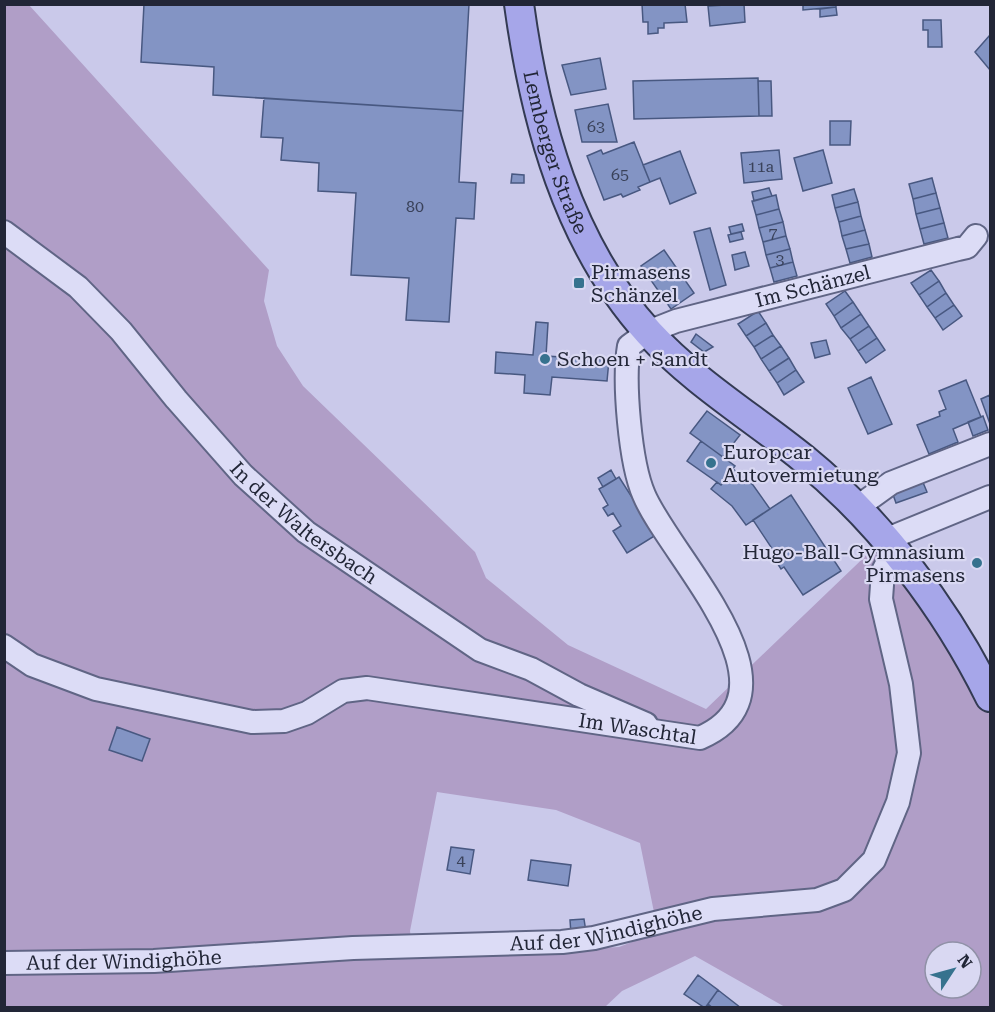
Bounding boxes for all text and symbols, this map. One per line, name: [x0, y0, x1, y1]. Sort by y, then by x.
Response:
street label: Lemberger Straße: [518, 68, 593, 238]
house number: 63: [587, 117, 605, 136]
house number: 11a: [748, 157, 775, 176]
house number: 65: [611, 165, 629, 184]
house number: 80: [406, 197, 424, 216]
house number: 7: [769, 223, 778, 242]
house number: 3: [776, 250, 785, 269]
place label: Pirmasens Schänzel: [591, 260, 690, 307]
street label: Im Schänzel: [753, 260, 873, 312]
marker: Pirmasens Schänzel: [572, 276, 586, 290]
place label: Schoen + Sandt: [557, 347, 708, 371]
marker: Schoen + Sandt: [538, 352, 552, 366]
place label: Europcar Autovermietung: [723, 440, 879, 487]
marker: Europcar Autovermietung: [704, 456, 718, 470]
street label: In der Waltersbach: [225, 457, 382, 589]
place label: Hugo-Ball-Gymnasium Pirmasens: [742, 540, 965, 587]
marker: Hugo-Ball-Gymnasium Pirmasens: [970, 556, 984, 570]
street label: Im Waschtal: [577, 708, 698, 749]
house number: 4: [457, 851, 466, 870]
street label: Auf der Windighöhe: [509, 900, 705, 955]
north arrow: [923, 940, 983, 1000]
street label: Auf der Windighöhe: [26, 945, 222, 975]
text: N: [953, 951, 976, 972]

